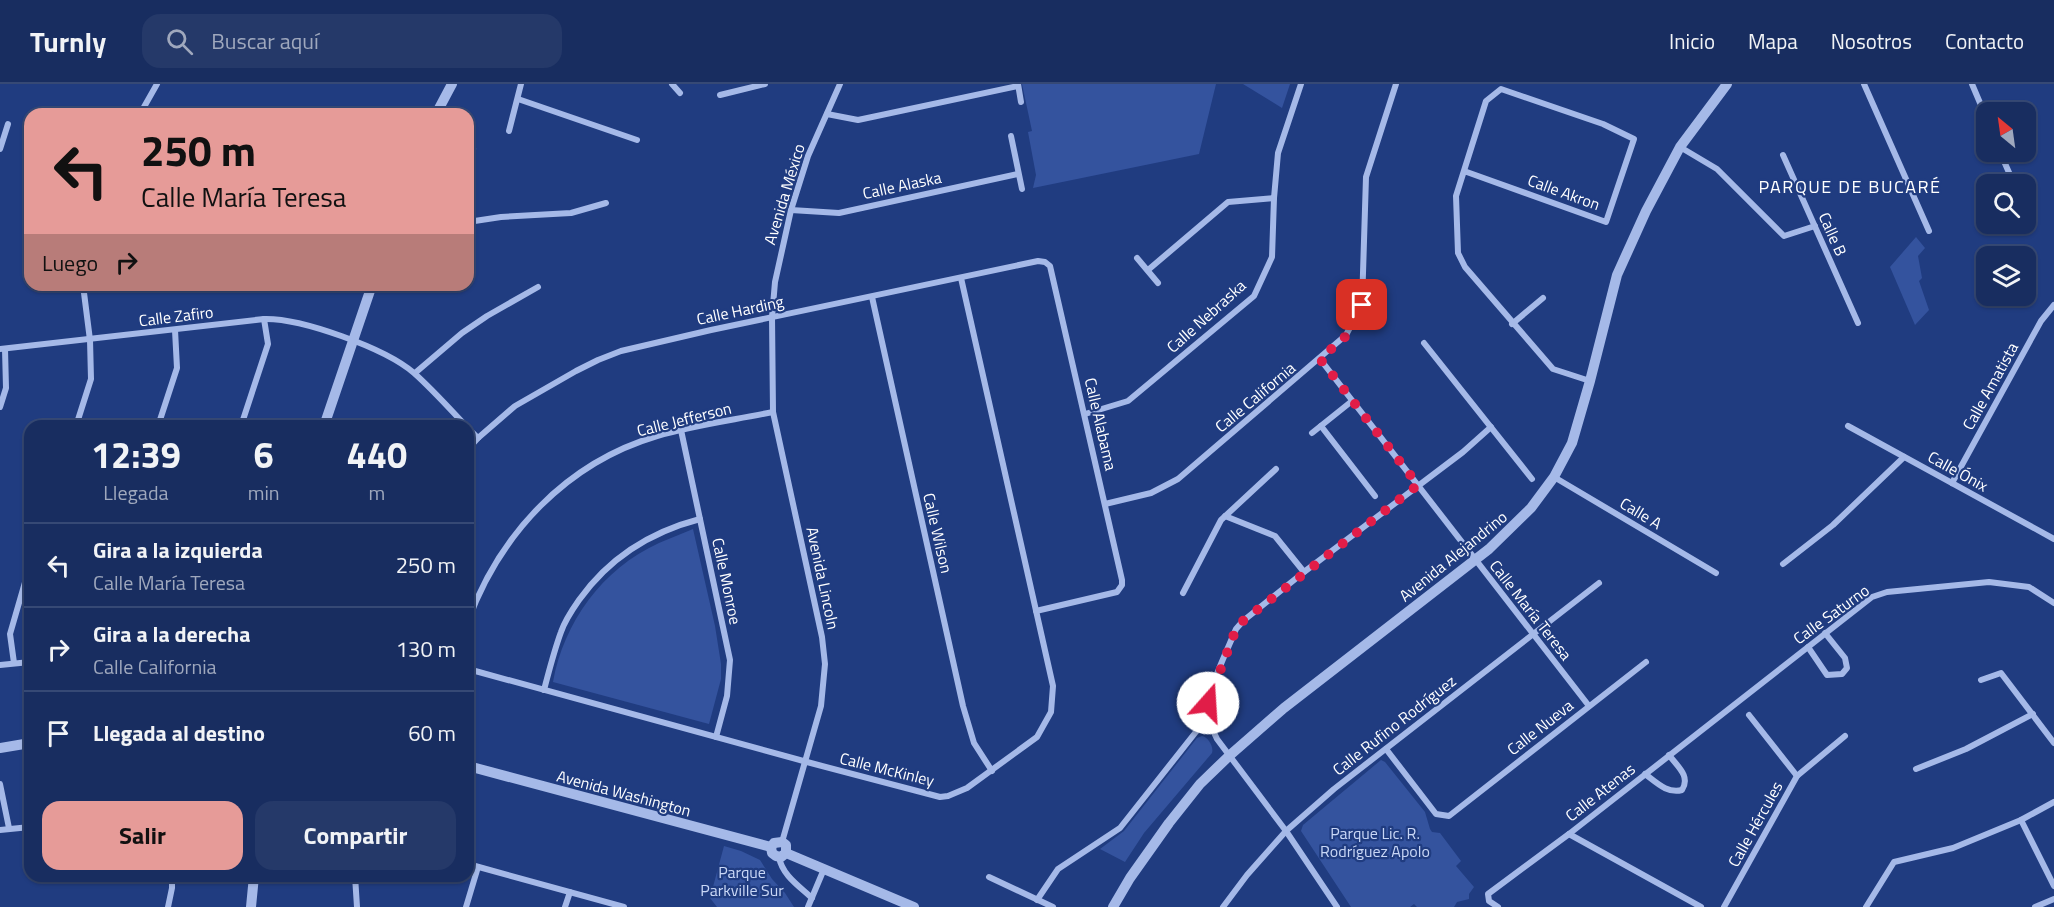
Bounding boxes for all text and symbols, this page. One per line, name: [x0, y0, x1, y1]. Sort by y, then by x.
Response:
search box: [142, 14, 562, 68]
text: Turnly: [30, 20, 106, 63]
text: Buscar aquí: [211, 24, 319, 58]
icon: search: [163, 25, 196, 58]
text: Inicio: [1669, 25, 1715, 57]
text: Mapa: [1748, 25, 1798, 57]
text: Nosotros: [1831, 25, 1912, 57]
text: Contacto: [1945, 25, 2024, 57]
north arrow: [1976, 102, 2036, 162]
map controls: [1976, 102, 2036, 306]
text: 250 m: [141, 118, 256, 182]
icon: left: [42, 132, 120, 210]
street label: Avenida México: [757, 141, 811, 247]
street label: Calle Alaska: [860, 165, 944, 205]
street label: Calle Akron: [1524, 168, 1604, 216]
district label: PARQUE DE BUCARÉ: [1758, 173, 1942, 200]
button: search: [1976, 174, 2036, 234]
text: Calle María Teresa: [141, 176, 346, 217]
street label: Calle B: [1813, 208, 1853, 260]
text: Luego: [42, 246, 98, 280]
icon: right: [110, 246, 143, 279]
button: layers: [1976, 246, 2036, 306]
street label: Calle Nebraska: [1161, 274, 1251, 358]
pin: [1336, 279, 1387, 330]
icon: arrive: [1345, 288, 1378, 321]
street label: Calle Harding: [694, 289, 786, 331]
street label: Calle Zafiro: [137, 300, 215, 332]
street label: Calle Amatista: [1956, 338, 2024, 434]
street label: Calle California: [1209, 356, 1301, 438]
street label: Calle Alabama: [1079, 375, 1123, 473]
street label: Calle Jefferson: [634, 396, 734, 442]
text: 12:39: [91, 427, 181, 482]
text: 6: [254, 427, 274, 482]
text: 440: [347, 427, 407, 482]
street label: Calle Ónix: [1923, 445, 1993, 497]
text: Llegada: [103, 477, 168, 508]
text: min: [248, 477, 280, 508]
text: m: [368, 477, 385, 508]
street label: Calle Wilson: [917, 491, 959, 575]
street label: Calle A: [1615, 491, 1667, 535]
street label: Avenida Alejandrino: [1394, 505, 1512, 607]
street label: Avenida Lincoln: [800, 524, 846, 632]
text: Gira a la izquierda: [93, 533, 263, 567]
street label: Calle Monroe: [706, 535, 748, 627]
text: 250 m: [396, 548, 456, 582]
icon: left: [42, 549, 75, 582]
street label: Calle María Teresa: [1484, 555, 1578, 665]
text: Calle María Teresa: [93, 567, 245, 598]
street label: Calle Saturno: [1788, 578, 1874, 650]
text: Gira a la derecha: [93, 617, 250, 651]
text: 130 m: [396, 632, 456, 666]
icon: right: [42, 633, 75, 666]
text: Calle California: [93, 651, 217, 682]
street label: Calle Rufino Rodríguez: [1327, 669, 1461, 781]
position arrow: [1176, 671, 1240, 735]
street label: Calle Nueva: [1502, 693, 1578, 761]
text: Llegada al destino: [93, 716, 265, 750]
text: 60 m: [408, 716, 456, 750]
icon: arrive: [42, 717, 75, 750]
street label: Calle McKinley: [837, 746, 937, 792]
street label: Calle Atenas: [1560, 757, 1640, 827]
street label: Avenida Washington: [554, 764, 694, 822]
street label: Calle Hércules: [1722, 777, 1788, 871]
button: Salir: [42, 801, 243, 870]
button: Compartir: [255, 801, 456, 870]
park label: Parque Lic. R. Rodríguez Apolo: [1320, 821, 1430, 863]
park label: Parque Parkville Sur: [700, 860, 784, 902]

